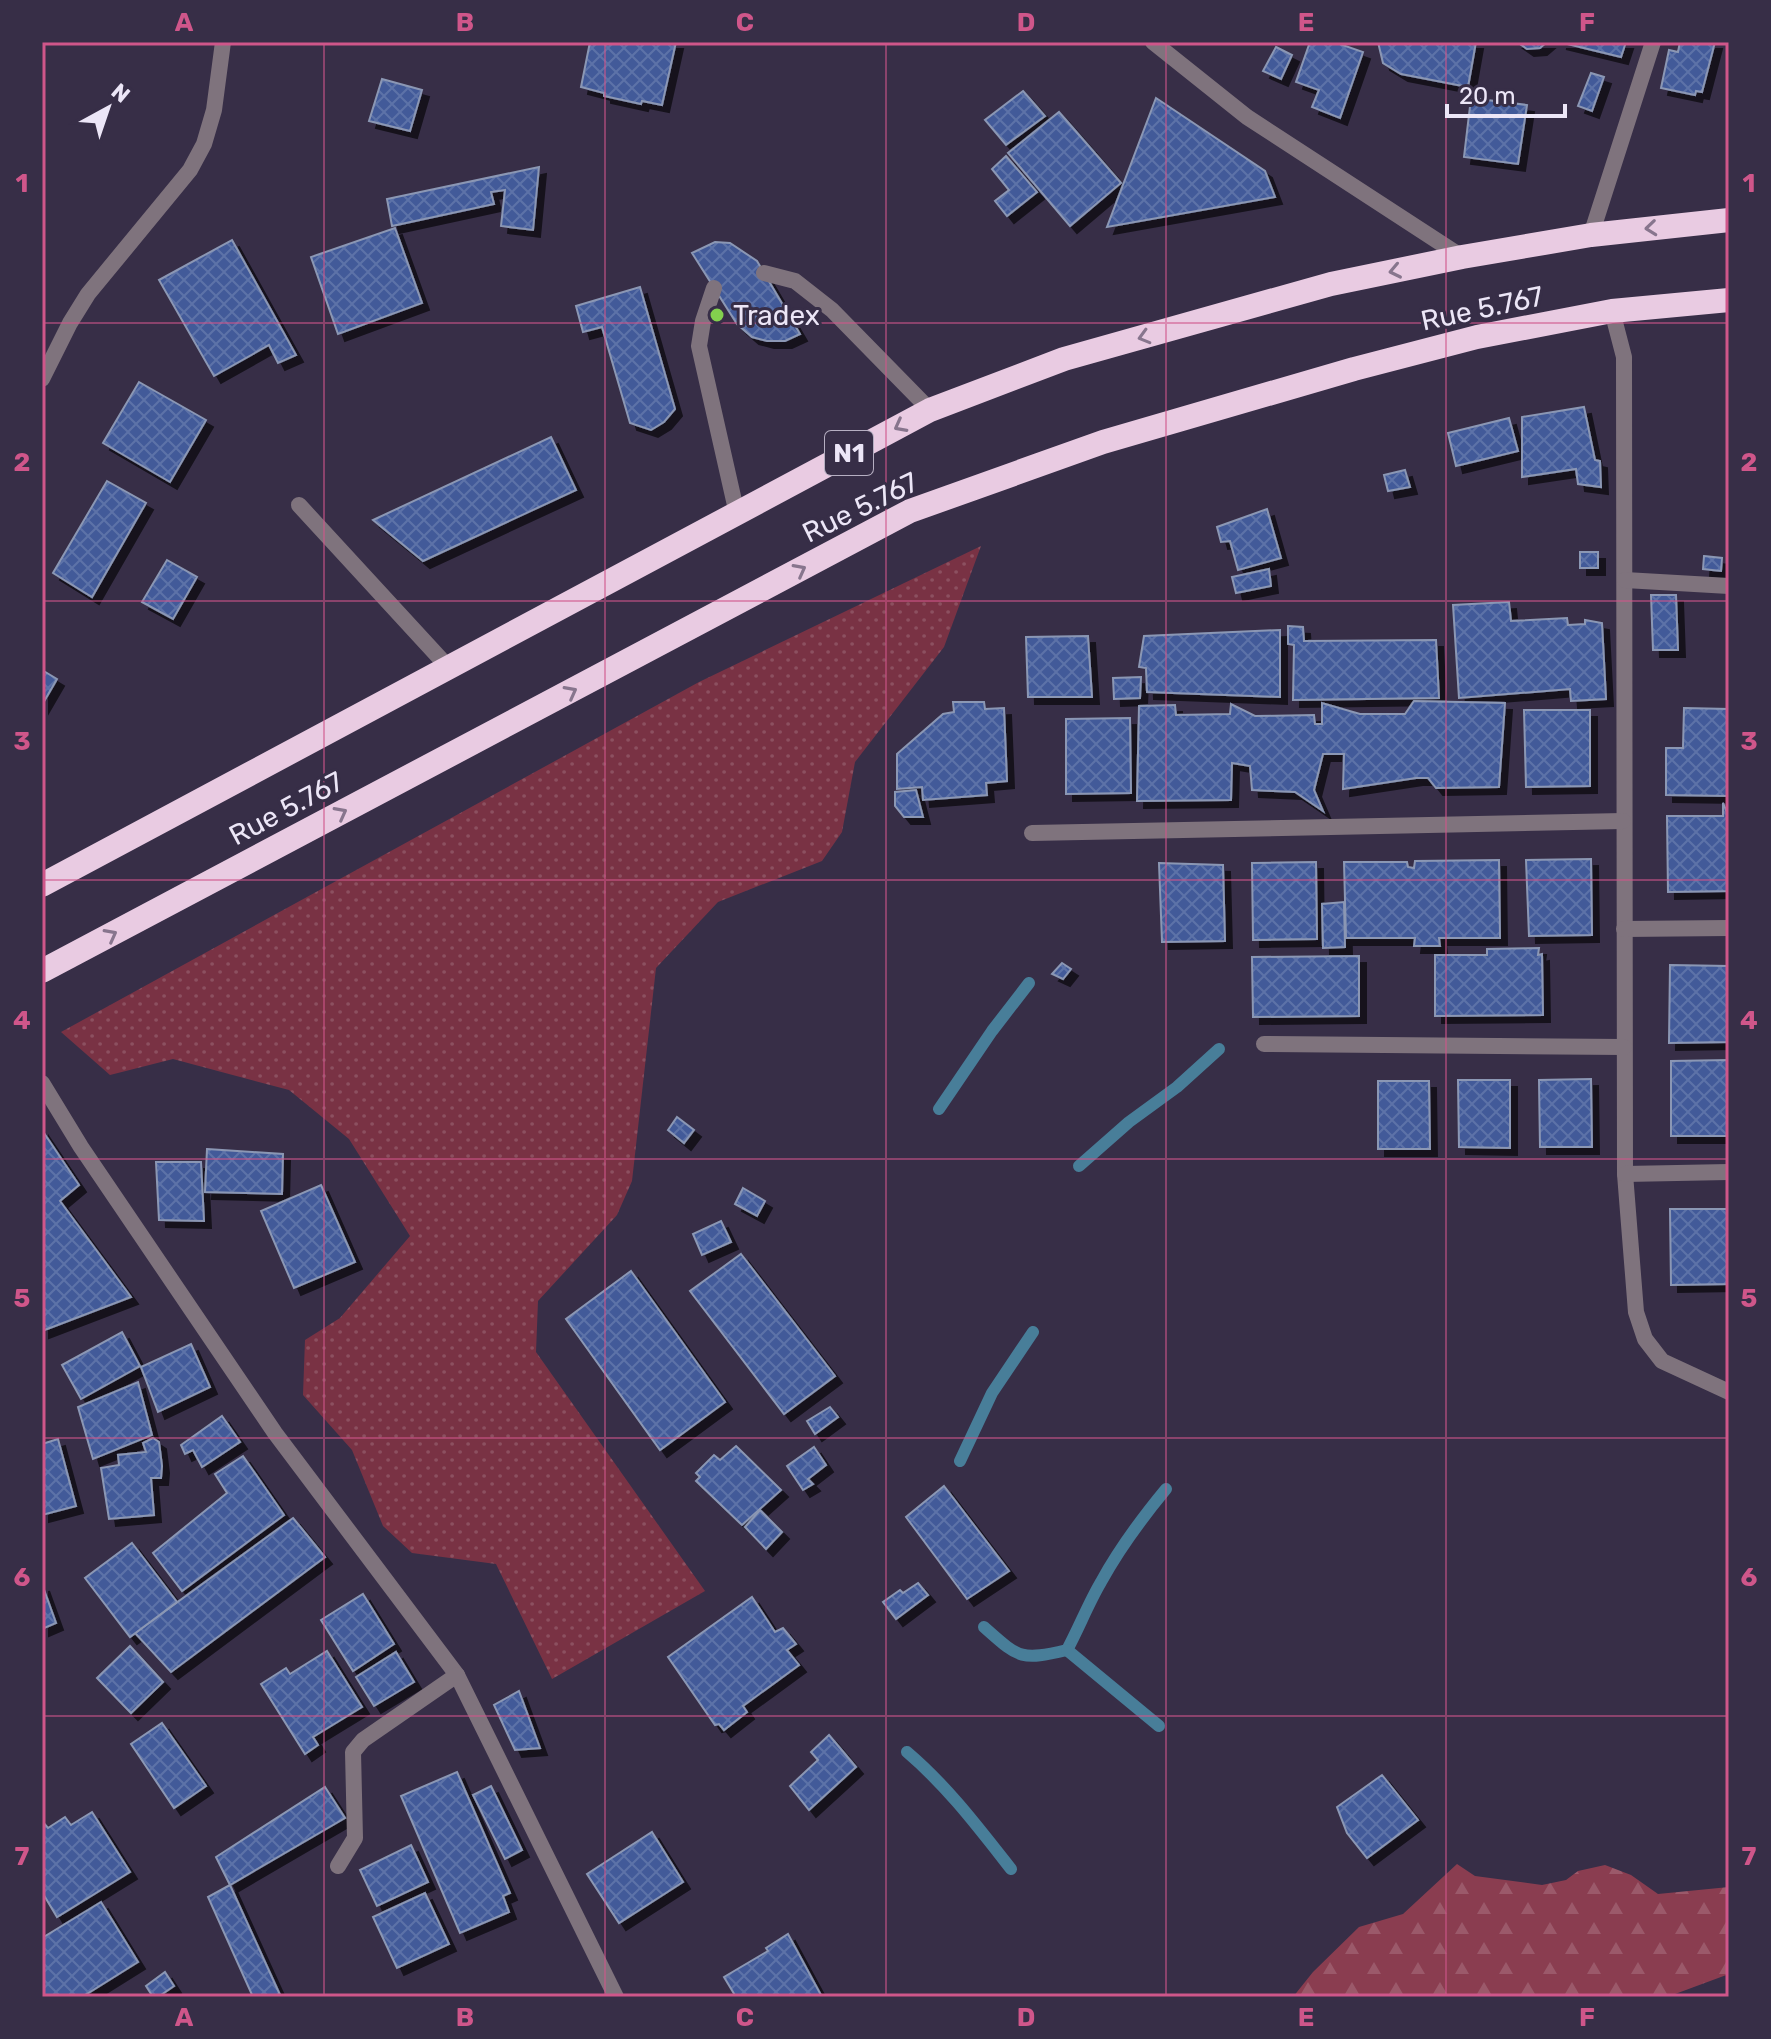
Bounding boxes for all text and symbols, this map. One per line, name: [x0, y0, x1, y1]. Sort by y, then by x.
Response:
text: A: [175, 7, 194, 38]
text: B: [456, 7, 474, 38]
text: C: [736, 7, 754, 38]
text: D: [1017, 7, 1035, 38]
text: E: [1298, 7, 1314, 38]
text: F: [1579, 7, 1595, 38]
north arrow: [68, 68, 148, 148]
scale bar: [1447, 68, 1565, 118]
text: N: [106, 78, 135, 108]
text: 20 m: [1459, 82, 1516, 110]
text: 1: [16, 168, 28, 199]
text: 1: [1743, 168, 1755, 199]
one-way arrow: [1645, 220, 1658, 237]
one-way arrow: [1389, 262, 1402, 279]
street label: Rue 5.767: [1418, 279, 1546, 338]
place label: Tradex: [733, 299, 820, 332]
marker: Tradex: [708, 306, 726, 324]
one-way arrow: [1137, 328, 1151, 344]
one-way arrow: [895, 416, 909, 432]
road number: N1: [825, 431, 873, 475]
text: 2: [14, 447, 30, 478]
text: 2: [1741, 447, 1757, 478]
street label: Rue 5.767: [797, 465, 923, 550]
one-way arrow: [792, 564, 807, 579]
one-way arrow: [562, 686, 577, 701]
text: 3: [13, 726, 31, 757]
text: 3: [1740, 726, 1758, 757]
street label: Rue 5.767: [224, 765, 349, 852]
one-way arrow: [332, 808, 347, 823]
one-way arrow: [103, 929, 117, 944]
text: 4: [13, 1005, 31, 1036]
text: 4: [1740, 1005, 1758, 1036]
text: 5: [14, 1283, 30, 1314]
text: 5: [1741, 1283, 1757, 1314]
text: 6: [14, 1562, 31, 1593]
text: 6: [1741, 1562, 1758, 1593]
text: 7: [15, 1841, 30, 1872]
text: 7: [1742, 1841, 1757, 1872]
text: A: [175, 2002, 194, 2033]
text: B: [456, 2002, 474, 2033]
text: C: [736, 2002, 754, 2033]
text: D: [1017, 2002, 1035, 2033]
text: E: [1298, 2002, 1314, 2033]
text: F: [1579, 2002, 1595, 2033]

